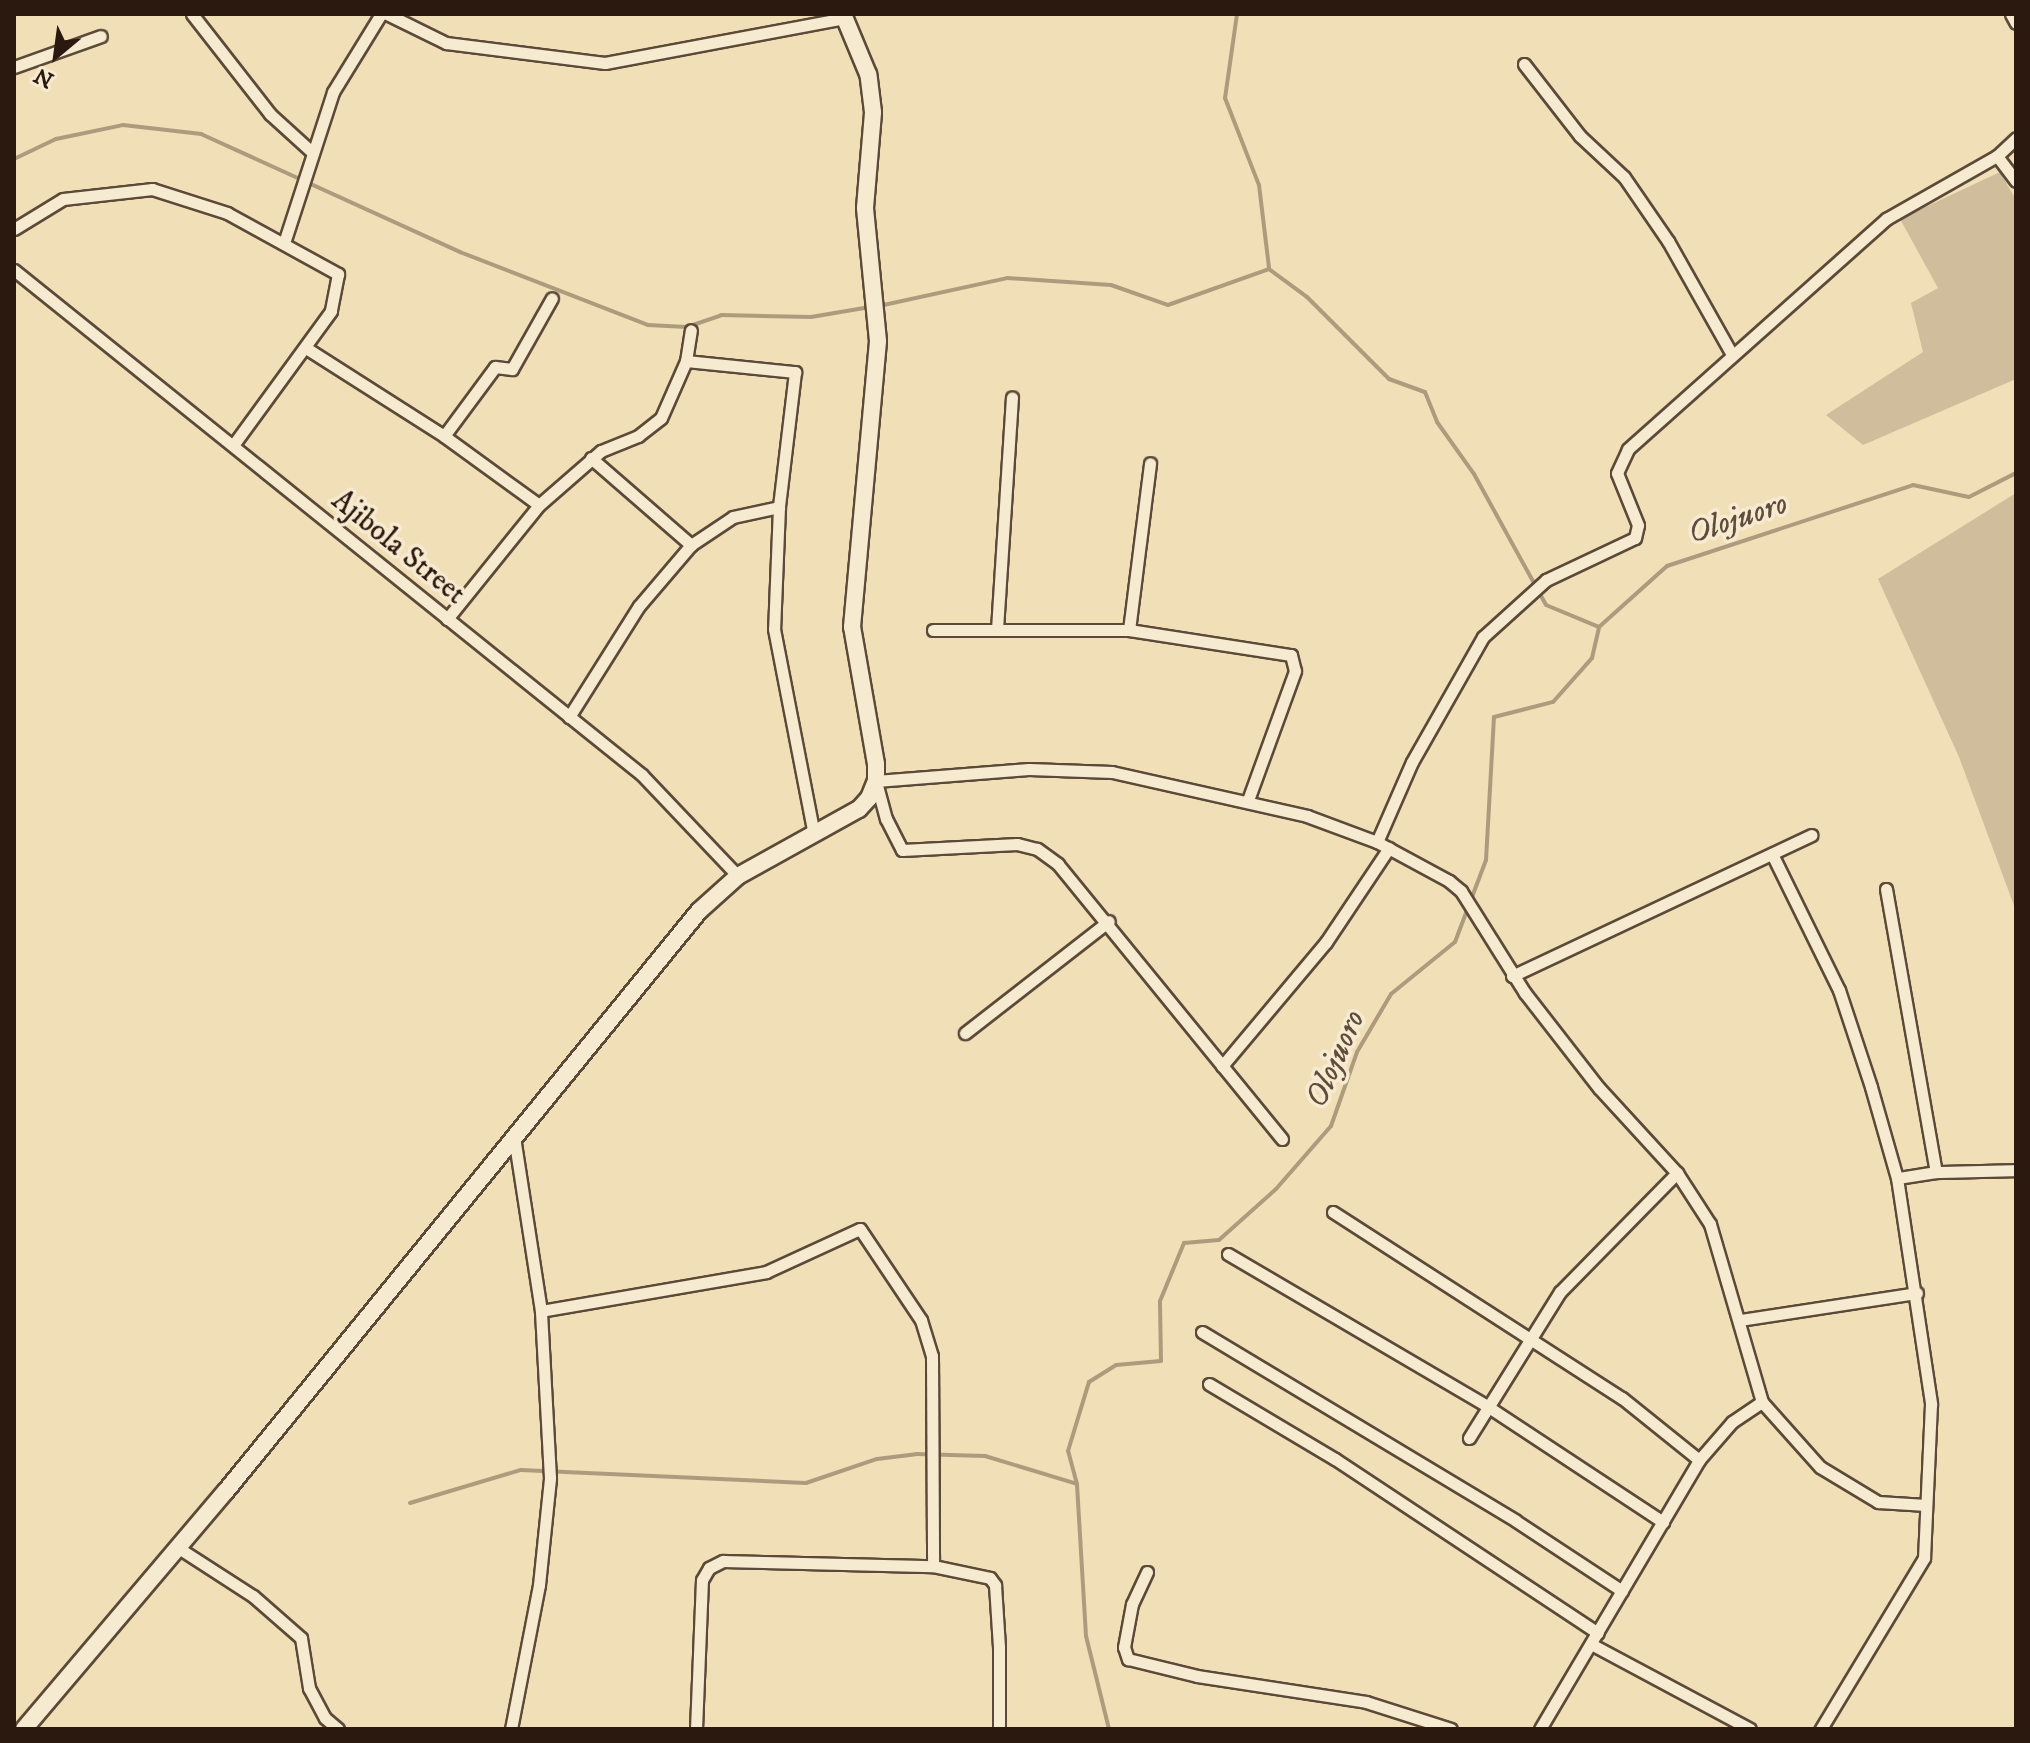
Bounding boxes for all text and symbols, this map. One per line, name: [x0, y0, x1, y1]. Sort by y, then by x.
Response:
north arrow: [16, 16, 96, 96]
text: N: [30, 61, 59, 94]
street label: Ajibola Street: [324, 483, 472, 613]
water label: Olojuoro: [1683, 485, 1793, 553]
water label: Olojuoro: [1298, 1004, 1374, 1114]

